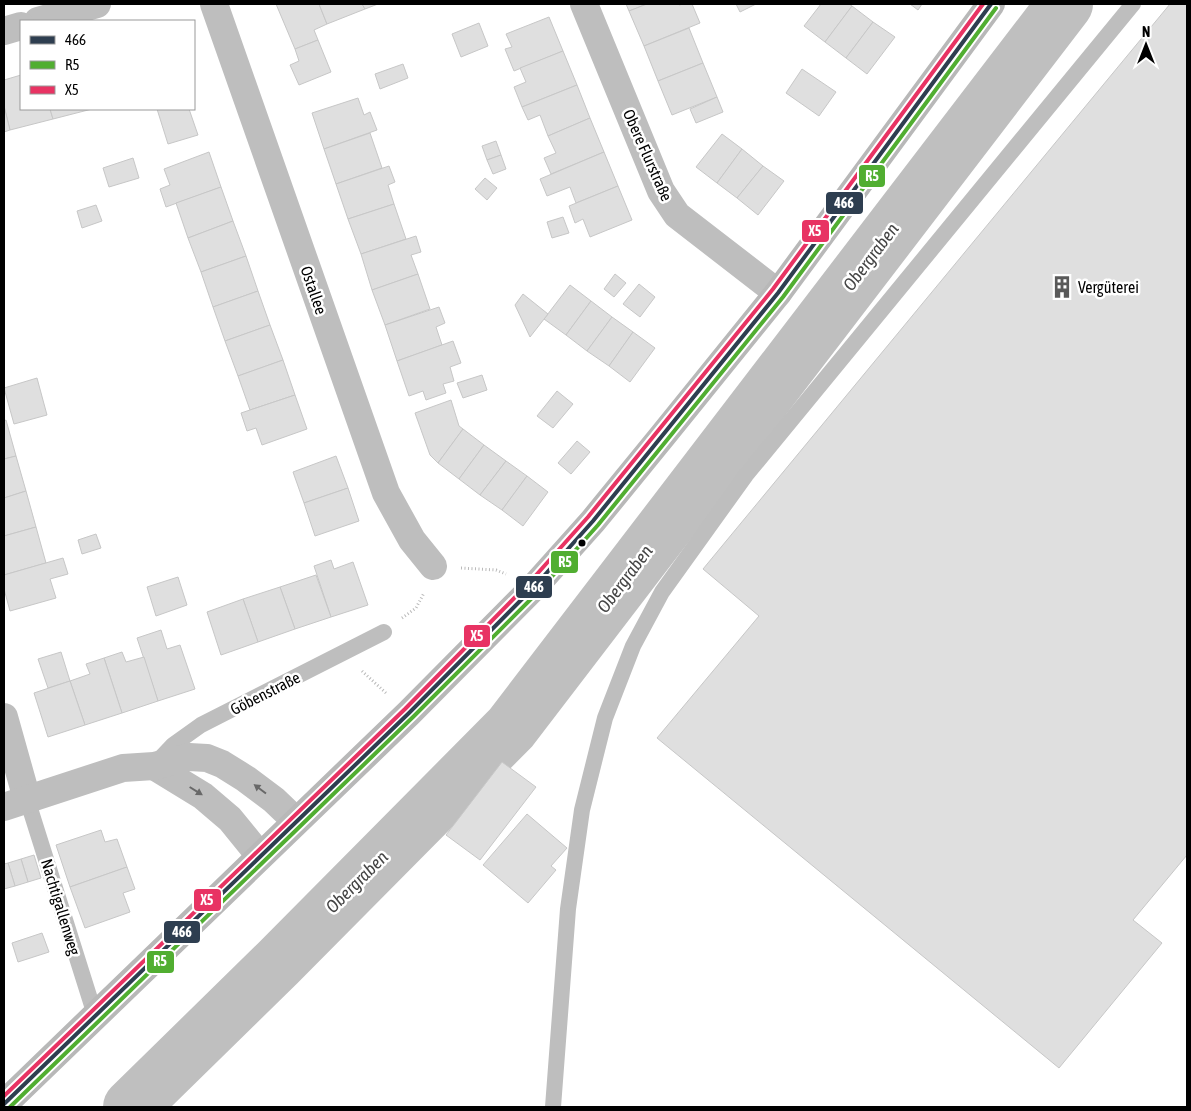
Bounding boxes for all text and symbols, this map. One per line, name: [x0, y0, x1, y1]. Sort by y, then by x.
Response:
legend: [20, 20, 195, 110]
north arrow: [1121, 20, 1171, 70]
text: N: [1142, 24, 1150, 40]
text: 466: [65, 31, 86, 48]
text: R5: [65, 56, 80, 73]
text: X5: [65, 81, 79, 98]
street label: Obere Flurstraße: [620, 106, 676, 204]
line badge: R5: [858, 164, 886, 188]
text: R5: [865, 168, 879, 184]
line badge: 466: [825, 191, 864, 215]
text: 466: [833, 195, 854, 211]
line badge: X5: [801, 219, 830, 243]
water label: Obergraben: [838, 219, 903, 295]
text: X5: [808, 223, 822, 239]
street label: Ostallee: [297, 264, 331, 316]
building icon: Vergüterei: [1049, 274, 1075, 300]
place label: Vergüterei: [1078, 278, 1139, 297]
unlabelled marker: [577, 538, 587, 548]
water label: Obergraben: [592, 541, 657, 617]
line badge: R5: [550, 550, 579, 574]
text: R5: [558, 554, 572, 570]
line badge: 466: [515, 575, 553, 599]
text: 466: [523, 579, 544, 595]
line badge: X5: [463, 624, 491, 648]
text: X5: [470, 628, 484, 644]
street label: Göbenstraße: [227, 668, 303, 718]
one-way arrow: [253, 784, 267, 794]
one-way arrow: [189, 787, 202, 796]
water label: Obergraben: [321, 846, 392, 917]
street label: Nachtigallenweg: [37, 857, 84, 958]
line badge: X5: [193, 888, 222, 912]
text: X5: [200, 892, 214, 908]
line badge: 466: [163, 920, 201, 944]
text: 466: [171, 924, 192, 940]
line badge: R5: [146, 950, 175, 974]
text: R5: [153, 953, 167, 969]

